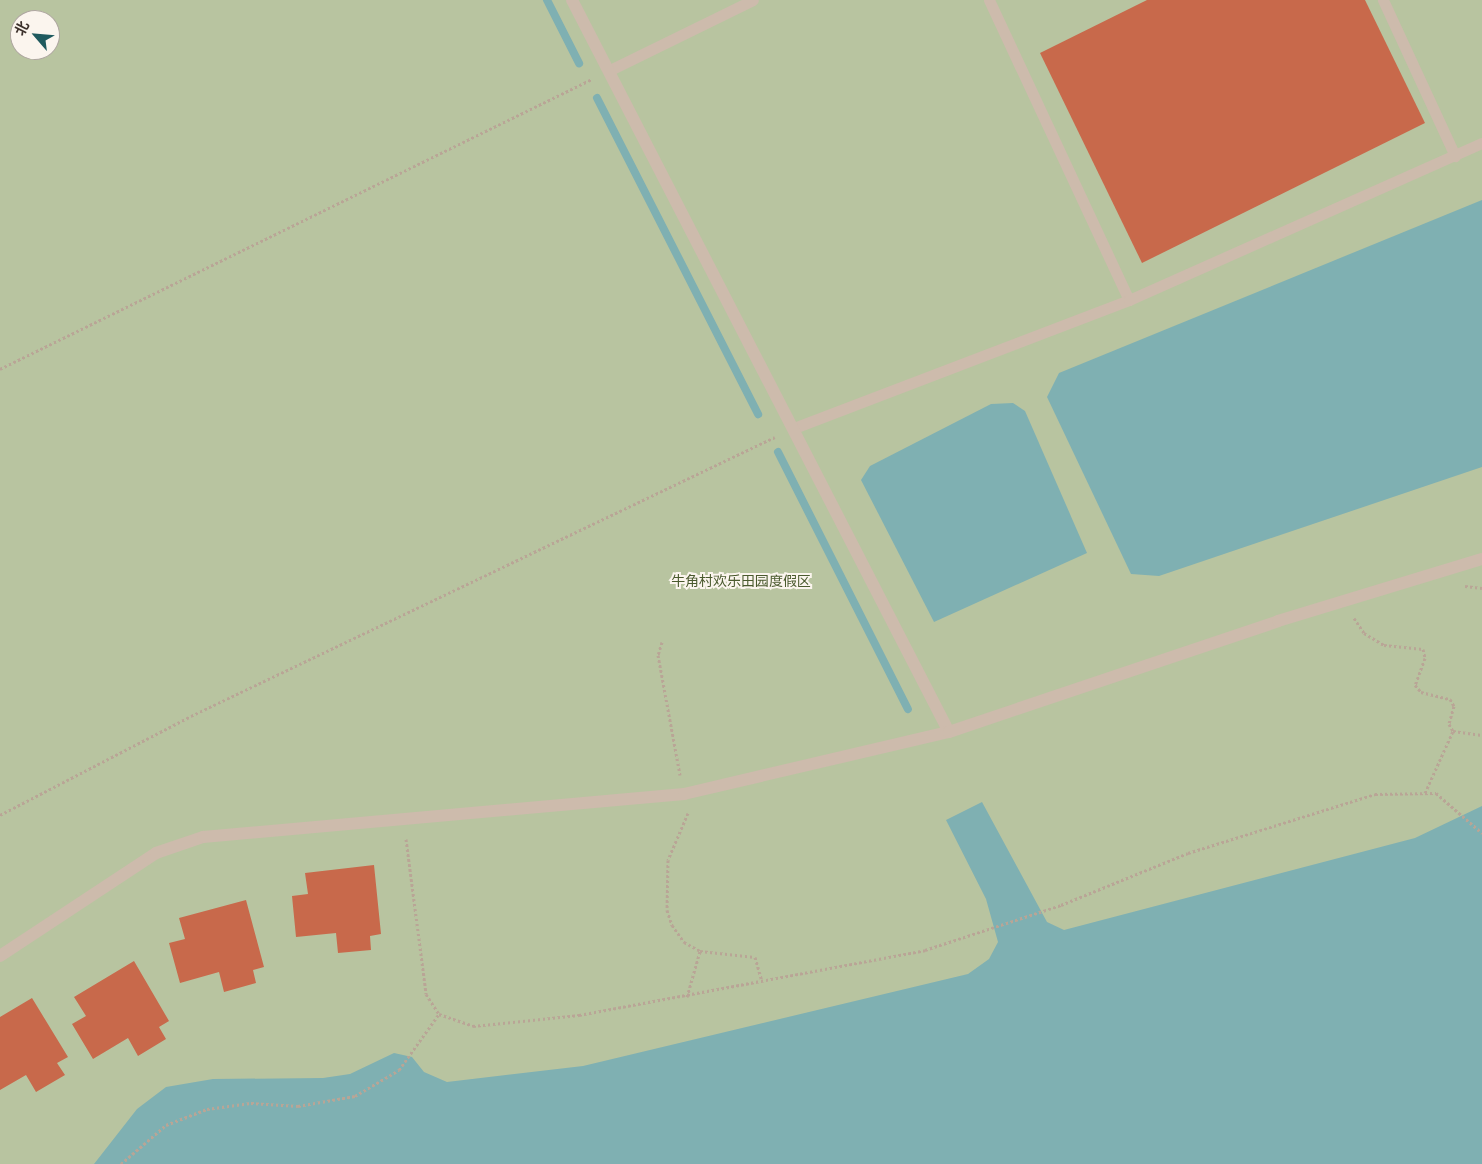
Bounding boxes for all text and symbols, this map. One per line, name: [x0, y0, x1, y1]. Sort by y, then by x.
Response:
north arrow: [10, 10, 60, 60]
text: 北: [11, 18, 33, 39]
park label: 牛角村欢乐田园度假区: [671, 574, 811, 590]

